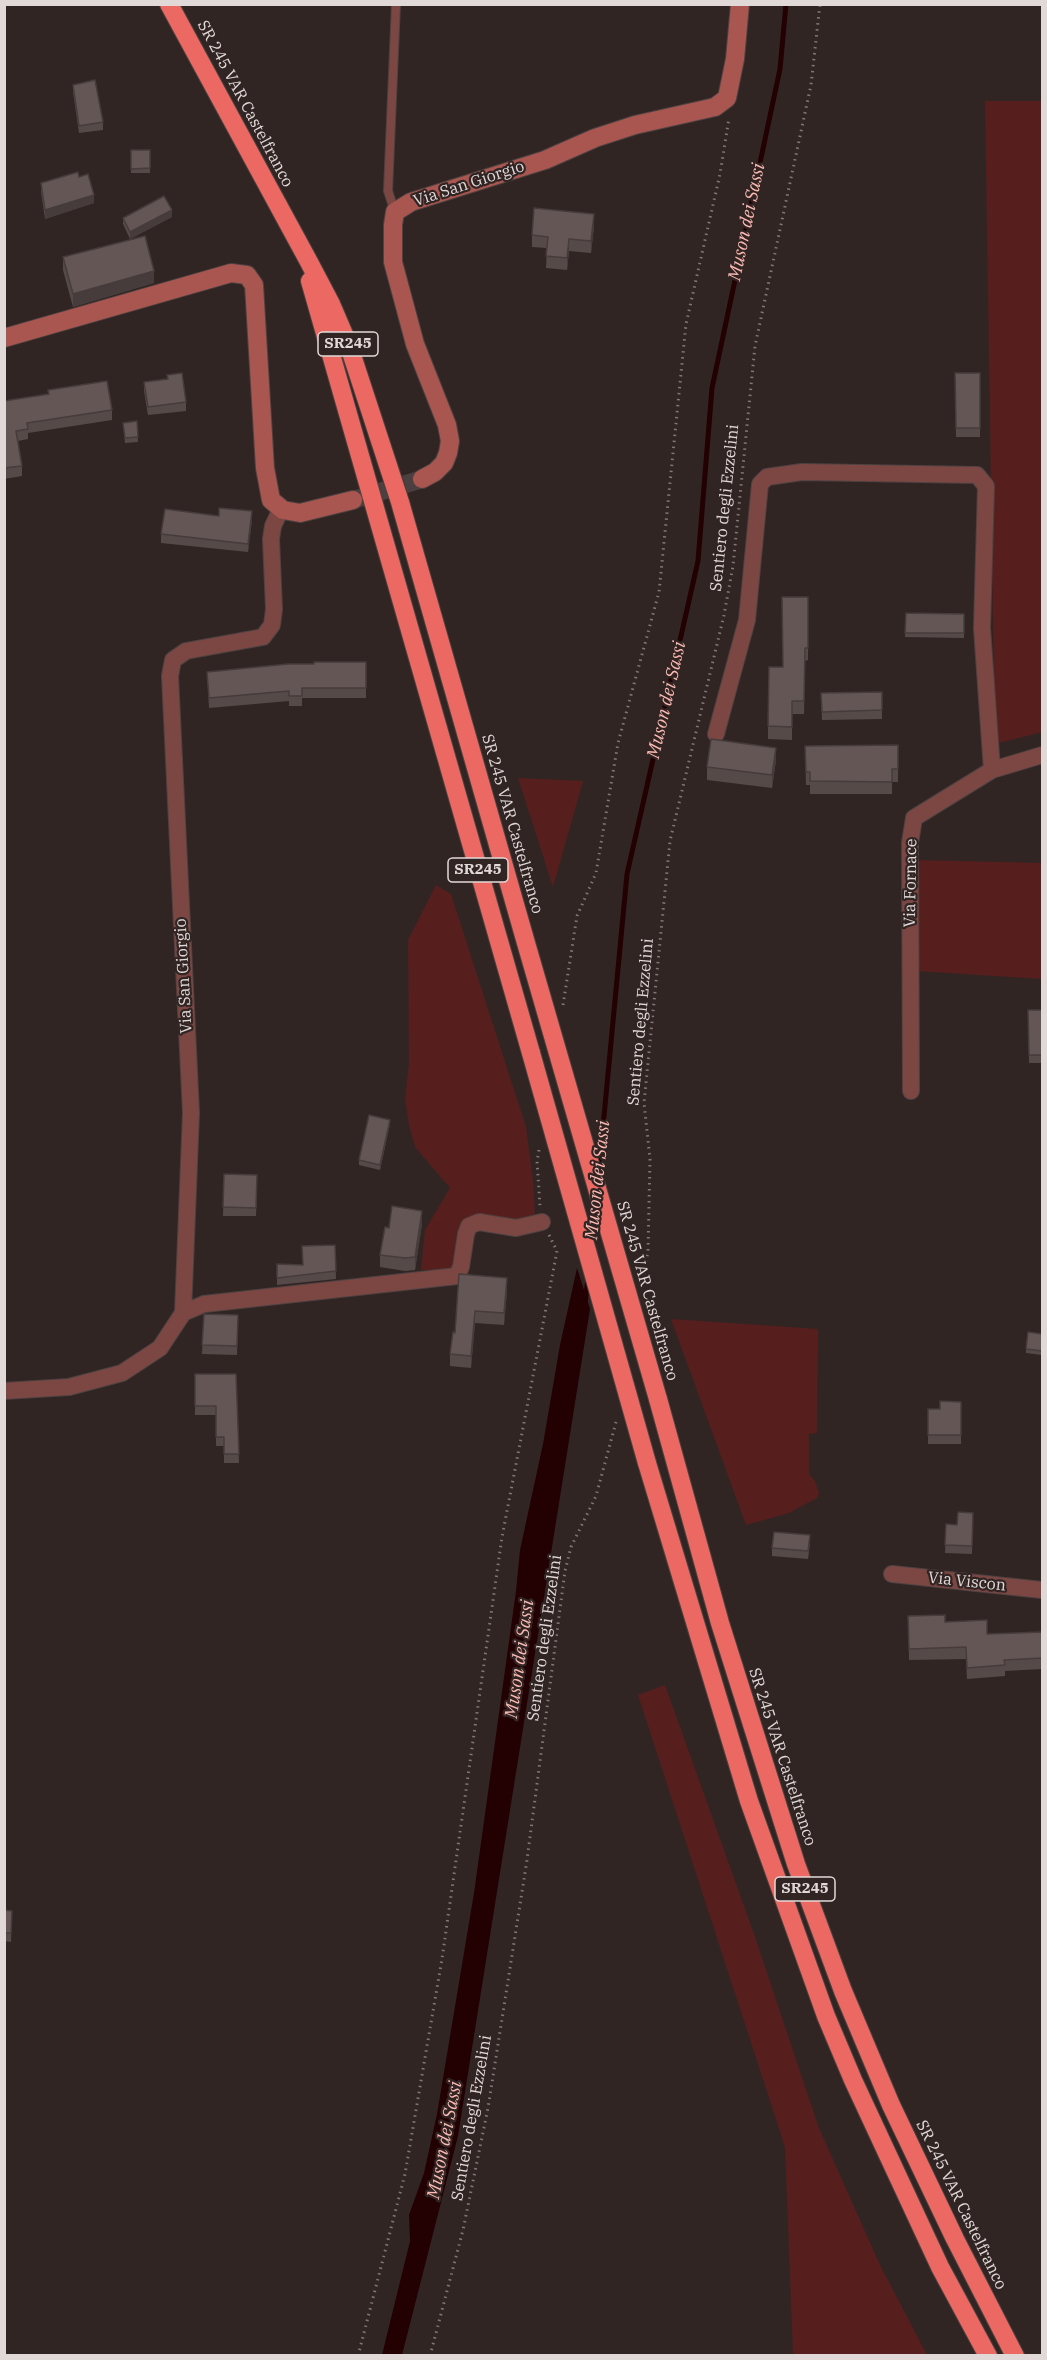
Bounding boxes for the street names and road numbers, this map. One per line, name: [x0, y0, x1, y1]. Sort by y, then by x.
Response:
street label: SR 245 VAR Castelfranco: [193, 17, 297, 191]
street label: Via San Giorgio: [411, 157, 527, 211]
road number: SR245: [318, 332, 378, 356]
street label: Sentiero degli Ezzelini: [707, 424, 743, 592]
street label: SR 245 VAR Castelfranco: [477, 732, 547, 916]
street label: Via Fornace: [901, 838, 921, 928]
road number: SR245: [448, 858, 508, 882]
street label: Via San Giorgio: [171, 918, 197, 1034]
street label: Sentiero degli Ezzelini: [624, 938, 658, 1106]
street label: SR 245 VAR Castelfranco: [612, 1199, 682, 1383]
street label: Sentiero degli Ezzelini: [524, 1554, 566, 1722]
street label: Via Viscon: [927, 1568, 1007, 1596]
street label: SR 245 VAR Castelfranco: [744, 1666, 820, 1848]
road number: SR245: [775, 1877, 835, 1901]
street label: Sentiero degli Ezzelini: [448, 2034, 496, 2202]
street label: SR 245 VAR Castelfranco: [912, 2117, 1010, 2293]

